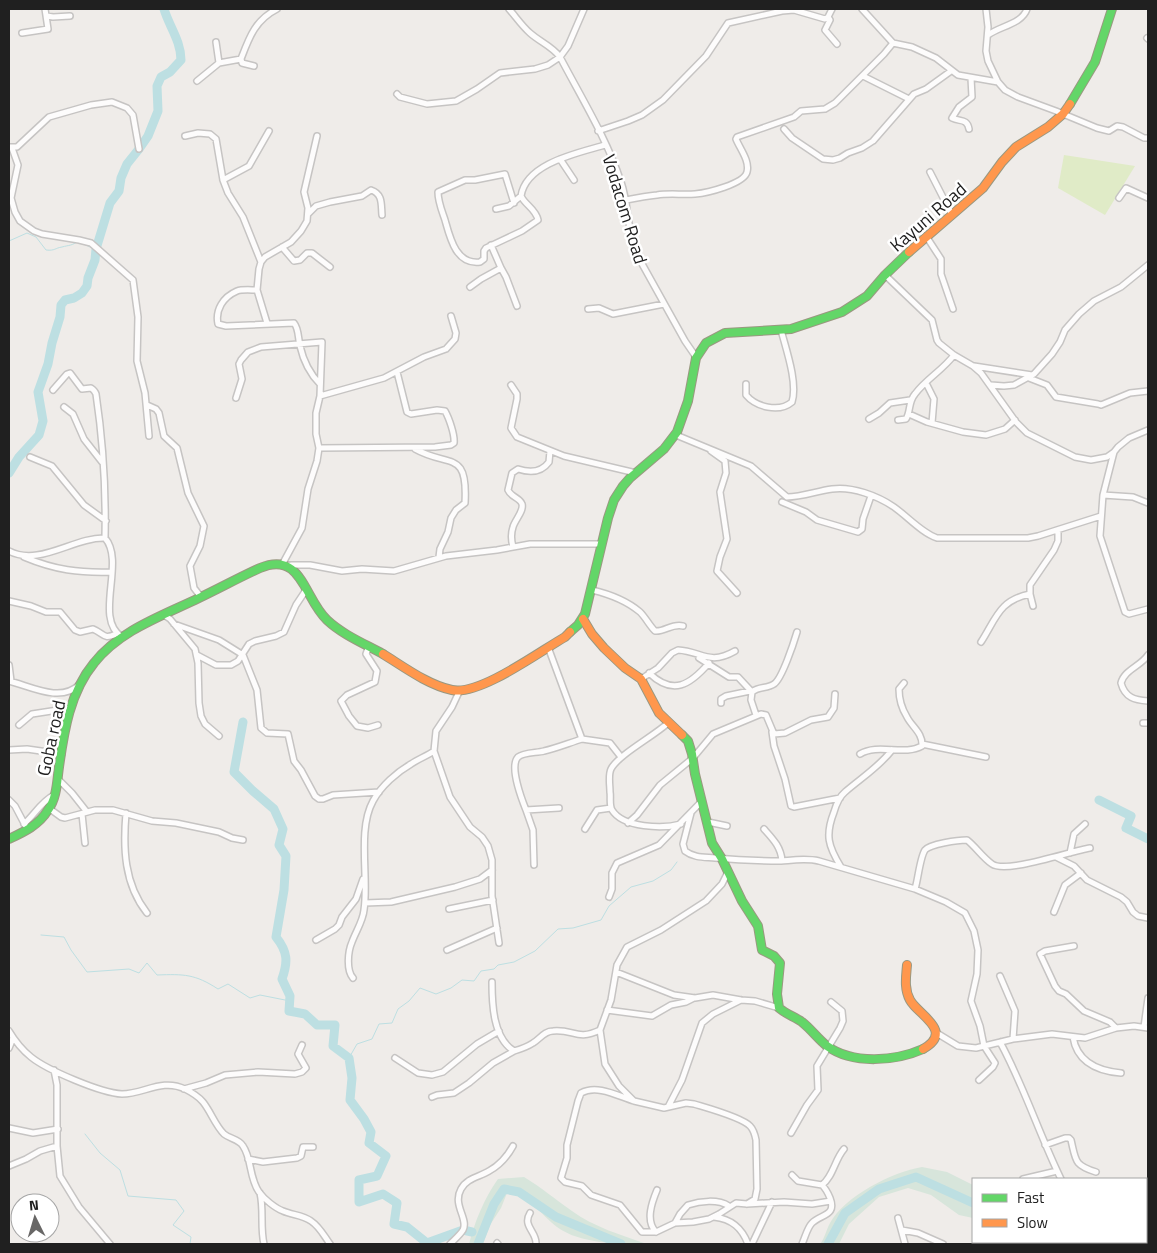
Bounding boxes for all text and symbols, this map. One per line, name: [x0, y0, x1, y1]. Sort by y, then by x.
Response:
street label: Vodacom Road: [596, 151, 654, 267]
street label: Kayuni Road: [884, 176, 972, 258]
street label: Goba road: [30, 697, 72, 779]
legend: [972, 1178, 1147, 1243]
text: Fast: [1017, 1186, 1045, 1209]
north arrow: [10, 1193, 60, 1243]
text: N: [28, 1194, 40, 1215]
text: Slow: [1017, 1211, 1048, 1234]

